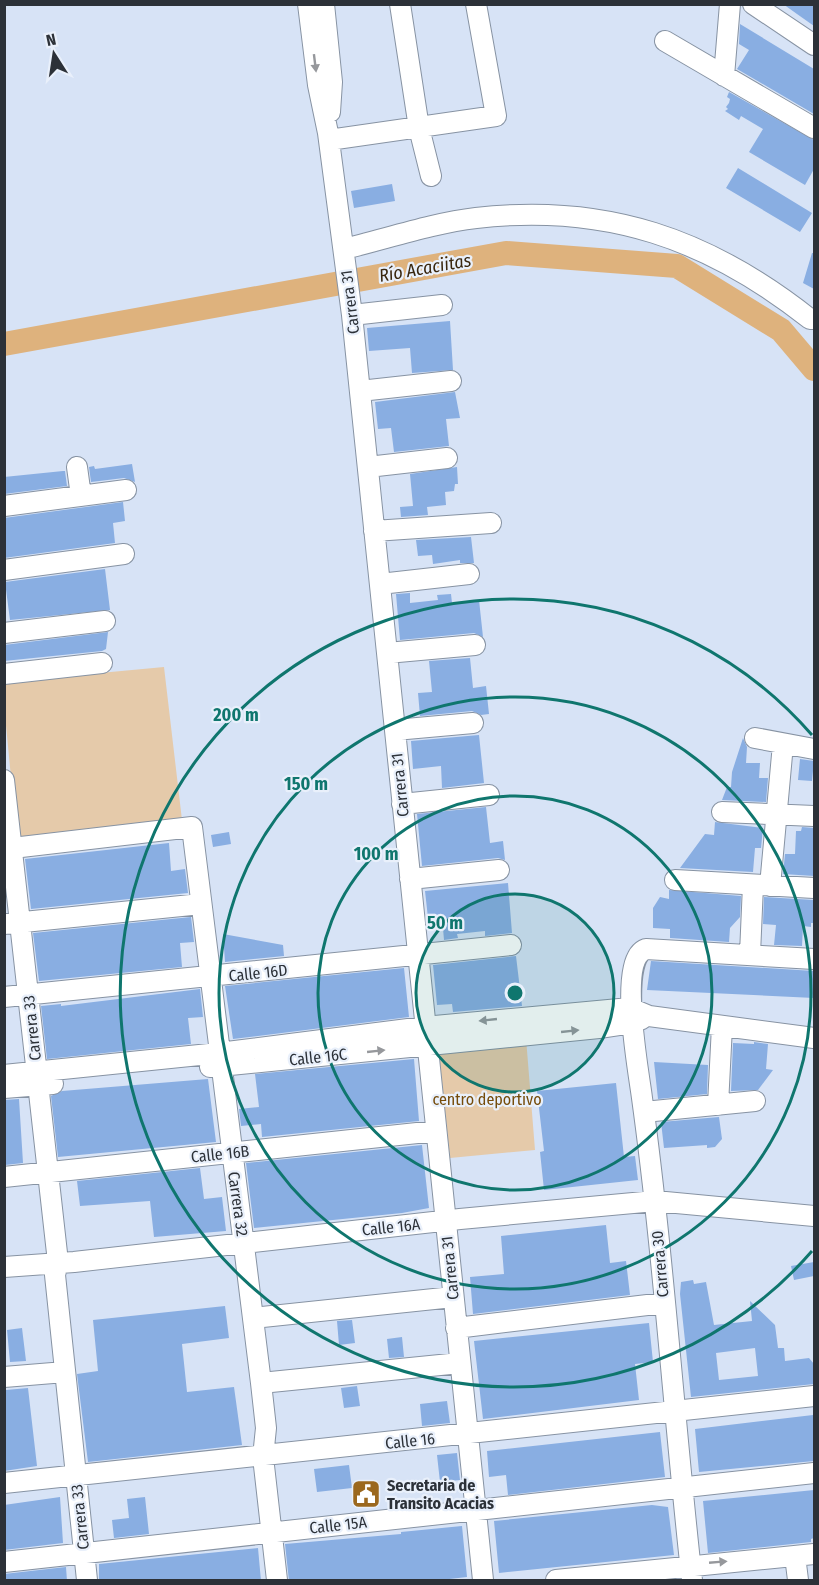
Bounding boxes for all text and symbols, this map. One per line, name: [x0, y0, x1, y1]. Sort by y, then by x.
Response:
north arrow: [24, 24, 84, 84]
text: N: [44, 30, 58, 50]
one-way arrow: [310, 53, 320, 72]
water label: Río Acaciitas: [377, 249, 473, 287]
street label: Carrera 31: [337, 269, 363, 335]
text: 200 m: [212, 704, 259, 726]
street label: Carrera 31: [387, 752, 413, 818]
text: 150 m: [284, 773, 328, 795]
text: 100 m: [354, 843, 398, 865]
text: 50 m: [427, 912, 463, 934]
street label: Calle 16D: [228, 960, 288, 986]
centre of rings: [505, 983, 525, 1003]
street label: Carrera 33: [19, 994, 45, 1062]
one-way arrow: [479, 1015, 498, 1025]
one-way arrow: [561, 1026, 580, 1036]
street label: Calle 16C: [288, 1045, 348, 1069]
one-way arrow: [367, 1046, 386, 1056]
park label: centro deportivo: [432, 1090, 542, 1109]
street label: Calle 16B: [190, 1141, 250, 1167]
street label: Carrera 32: [224, 1170, 252, 1238]
street label: Calle 16A: [361, 1214, 422, 1239]
street label: Carrera 30: [648, 1230, 672, 1298]
street label: Carrera 31: [437, 1235, 463, 1301]
street label: Calle 16: [384, 1429, 436, 1453]
place label: Secretaria de Transito Acacias: [387, 1476, 494, 1513]
public building icon: Secretaria de Transito Acacias: [350, 1478, 382, 1510]
street label: Carrera 33: [67, 1483, 93, 1551]
street label: Calle 15A: [308, 1512, 368, 1537]
one-way arrow: [709, 1558, 728, 1567]

